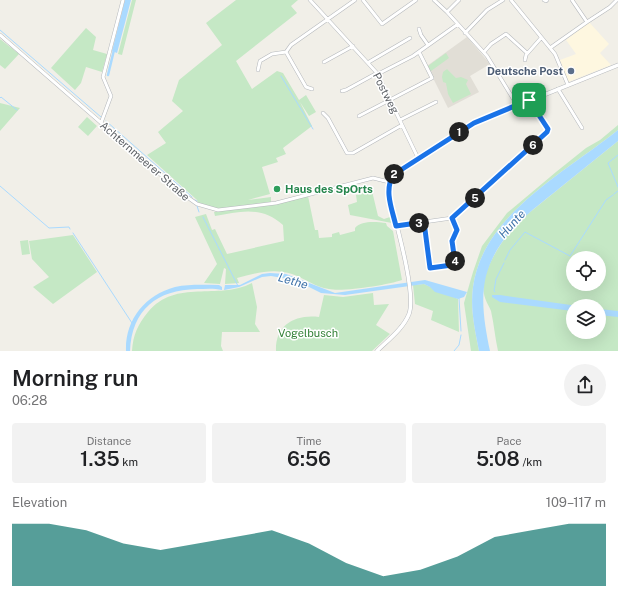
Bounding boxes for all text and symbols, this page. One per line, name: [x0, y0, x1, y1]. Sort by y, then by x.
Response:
place label: Deutsche Post: [487, 65, 563, 77]
marker: Deutsche Post: [566, 66, 576, 76]
street label: Postweg: [371, 71, 401, 116]
pin: [512, 83, 546, 117]
icon: arrive: [518, 89, 540, 111]
street label: Achternmeerer Straße: [98, 119, 192, 203]
pin: 1: [449, 122, 469, 142]
text: 1: [457, 126, 461, 138]
pin: 6: [523, 135, 543, 155]
text: 6: [529, 139, 537, 151]
pin: 2: [384, 164, 404, 184]
text: 2: [391, 168, 398, 180]
place label: Haus des SpOrts: [285, 183, 373, 195]
marker: Haus des SpOrts: [272, 184, 282, 194]
pin: 5: [465, 188, 485, 208]
text: 5: [471, 192, 479, 204]
water label: Hunte: [496, 207, 529, 241]
pin: 3: [409, 213, 429, 233]
text: 3: [415, 217, 423, 229]
pin: 4: [445, 251, 465, 271]
map controls: [566, 251, 606, 339]
button: locate: [566, 251, 606, 291]
text: 4: [451, 255, 459, 267]
water label: Lethe: [276, 270, 310, 292]
button: layers: [566, 299, 606, 339]
park label: Vogelbusch: [278, 327, 338, 339]
button: share: [564, 364, 606, 406]
text: Morning run: [12, 365, 138, 391]
text: 06:28: [12, 393, 47, 408]
text: Distance: [87, 435, 131, 447]
text: Time: [296, 435, 322, 447]
text: Pace: [496, 435, 522, 447]
text: 1.35: [80, 447, 120, 471]
text: 6:56: [287, 447, 331, 471]
text: 5:08: [476, 447, 520, 471]
text: km: [120, 456, 138, 468]
text: /km: [520, 456, 542, 468]
text: Elevation: [12, 495, 67, 510]
text: 109–117 m: [546, 495, 606, 510]

